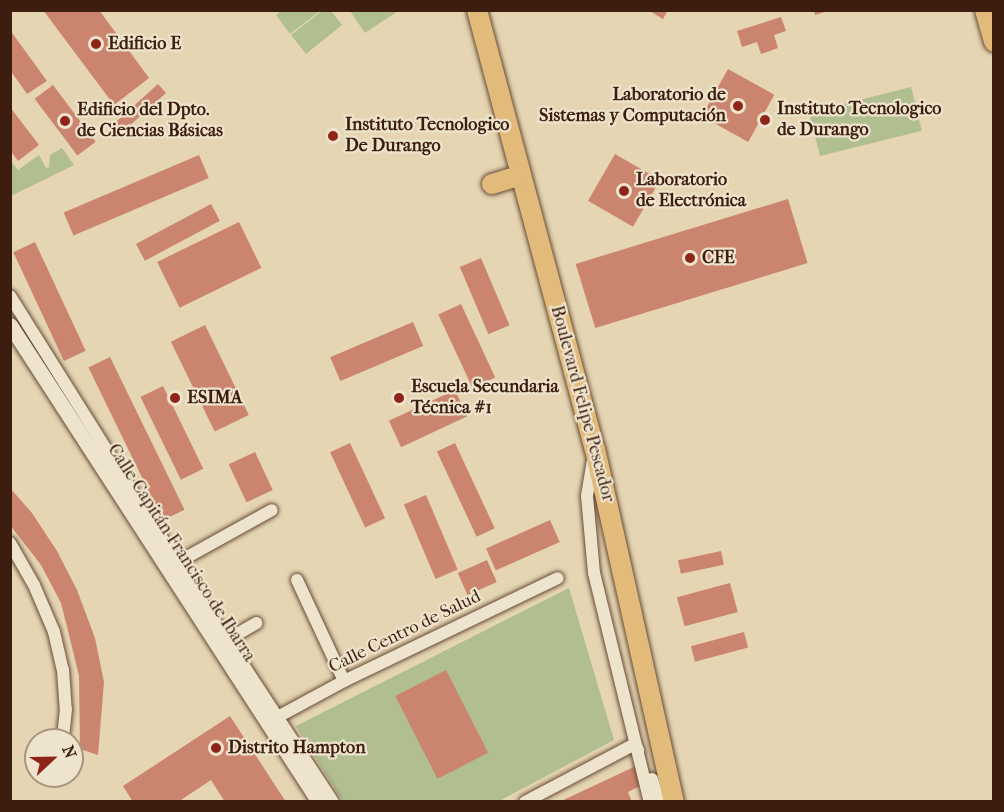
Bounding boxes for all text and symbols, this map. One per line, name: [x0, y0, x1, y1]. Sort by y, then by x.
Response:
place label: Edificio E: [108, 33, 181, 55]
marker: Edificio E: [89, 37, 103, 51]
place label: Laboratorio de Sistemas y Computación: [539, 85, 726, 128]
marker: Laboratorio de Sistemas y Computación: [731, 99, 745, 113]
place label: Instituto Tecnologico de Durango: [777, 99, 941, 142]
place label: Edificio del Dpto. de Ciencias Básicas: [77, 100, 223, 142]
marker: Instituto Tecnologico de Durango: [758, 113, 772, 127]
marker: Edificio del Dpto. de Ciencias Básicas: [58, 114, 72, 128]
place label: Instituto Tecnologico De Durango: [345, 115, 509, 158]
marker: Instituto Tecnologico De Durango: [326, 129, 340, 143]
place label: Laboratorio de Electrónica: [636, 170, 746, 213]
marker: Laboratorio de Electrónica: [617, 184, 631, 198]
place label: CFE: [702, 247, 735, 269]
marker: CFE: [683, 251, 697, 265]
street label: Boulevard Felipe Pescador: [545, 303, 619, 505]
place label: Escuela Secundaria Técnica #1: [411, 377, 559, 420]
place label: ESIMA: [187, 387, 242, 409]
marker: ESIMA: [168, 391, 182, 405]
marker: Escuela Secundaria Técnica #1: [392, 391, 406, 405]
street label: Calle Capitán Francisco de Ibarra: [102, 440, 260, 666]
street label: Calle Centro de Salud: [326, 586, 484, 678]
north arrow: [24, 728, 84, 788]
place label: Distrito Hampton: [228, 737, 366, 759]
marker: Distrito Hampton: [209, 741, 223, 755]
text: N: [58, 743, 80, 761]

